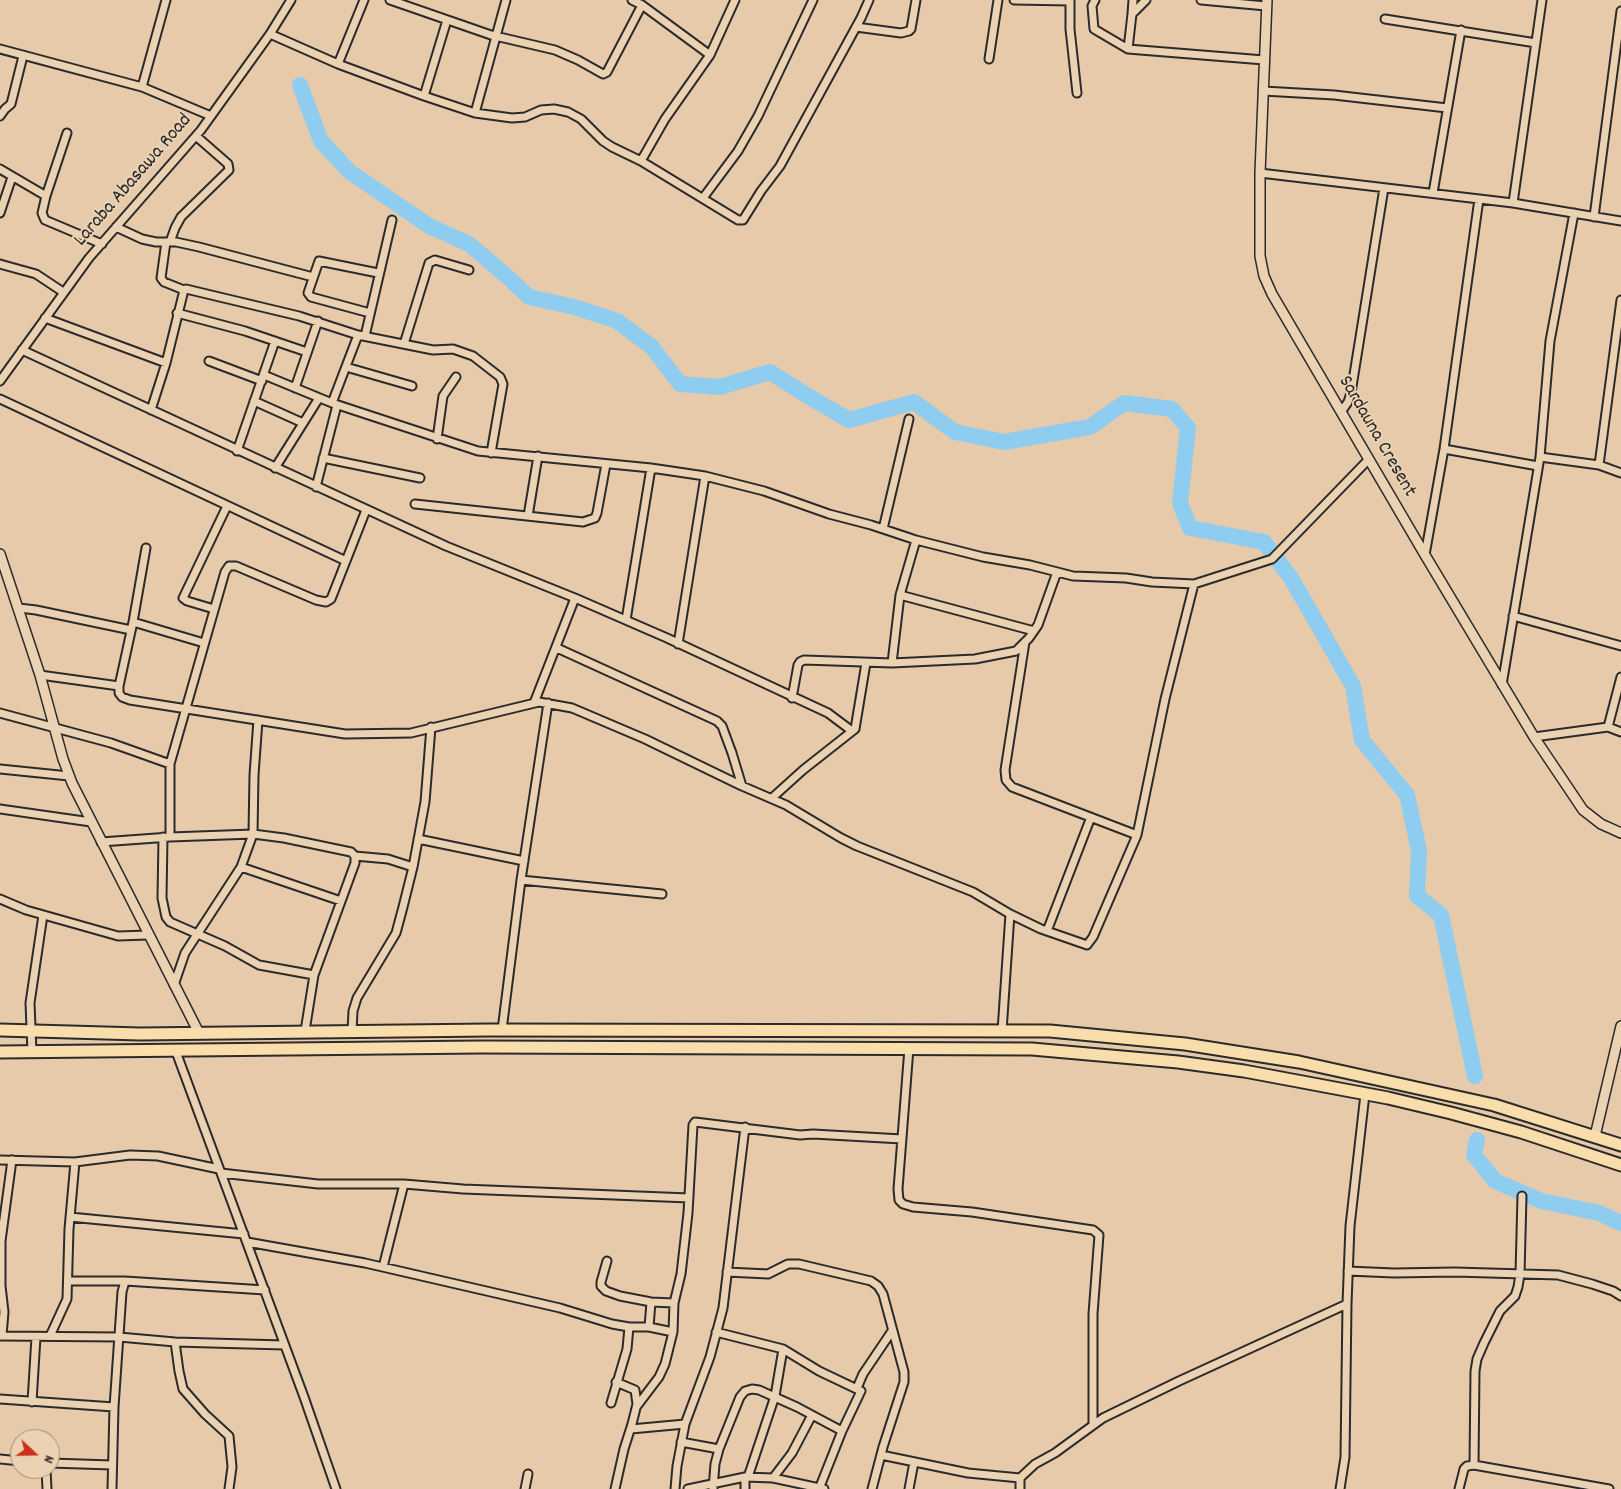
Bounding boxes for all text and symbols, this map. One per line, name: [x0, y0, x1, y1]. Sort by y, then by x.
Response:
street label: Laraba Abasawa Road: [70, 110, 198, 252]
street label: Sardauna Cresent: [1332, 372, 1420, 502]
north arrow: [10, 1429, 60, 1479]
text: N: [37, 1452, 59, 1466]

